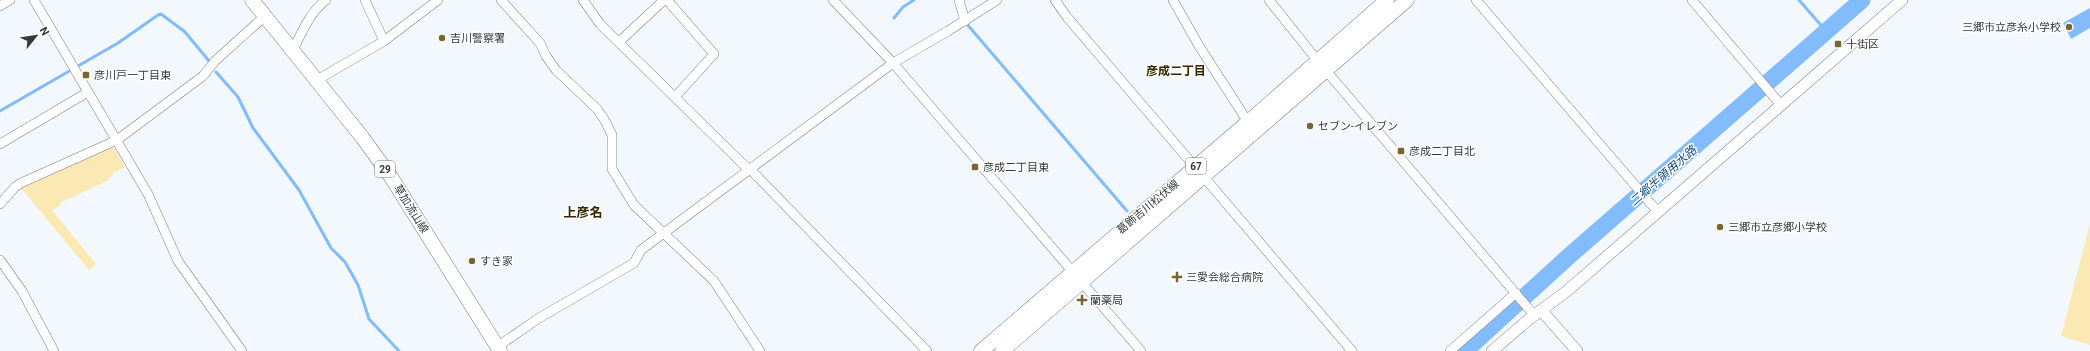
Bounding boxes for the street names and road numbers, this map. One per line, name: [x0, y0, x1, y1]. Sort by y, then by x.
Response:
road number: 67: [1186, 158, 1206, 174]
road number: 29: [375, 161, 395, 177]
street label: 葛飾吉川松伏線: [1114, 177, 1182, 237]
street label: 草加流山線: [391, 182, 431, 236]

